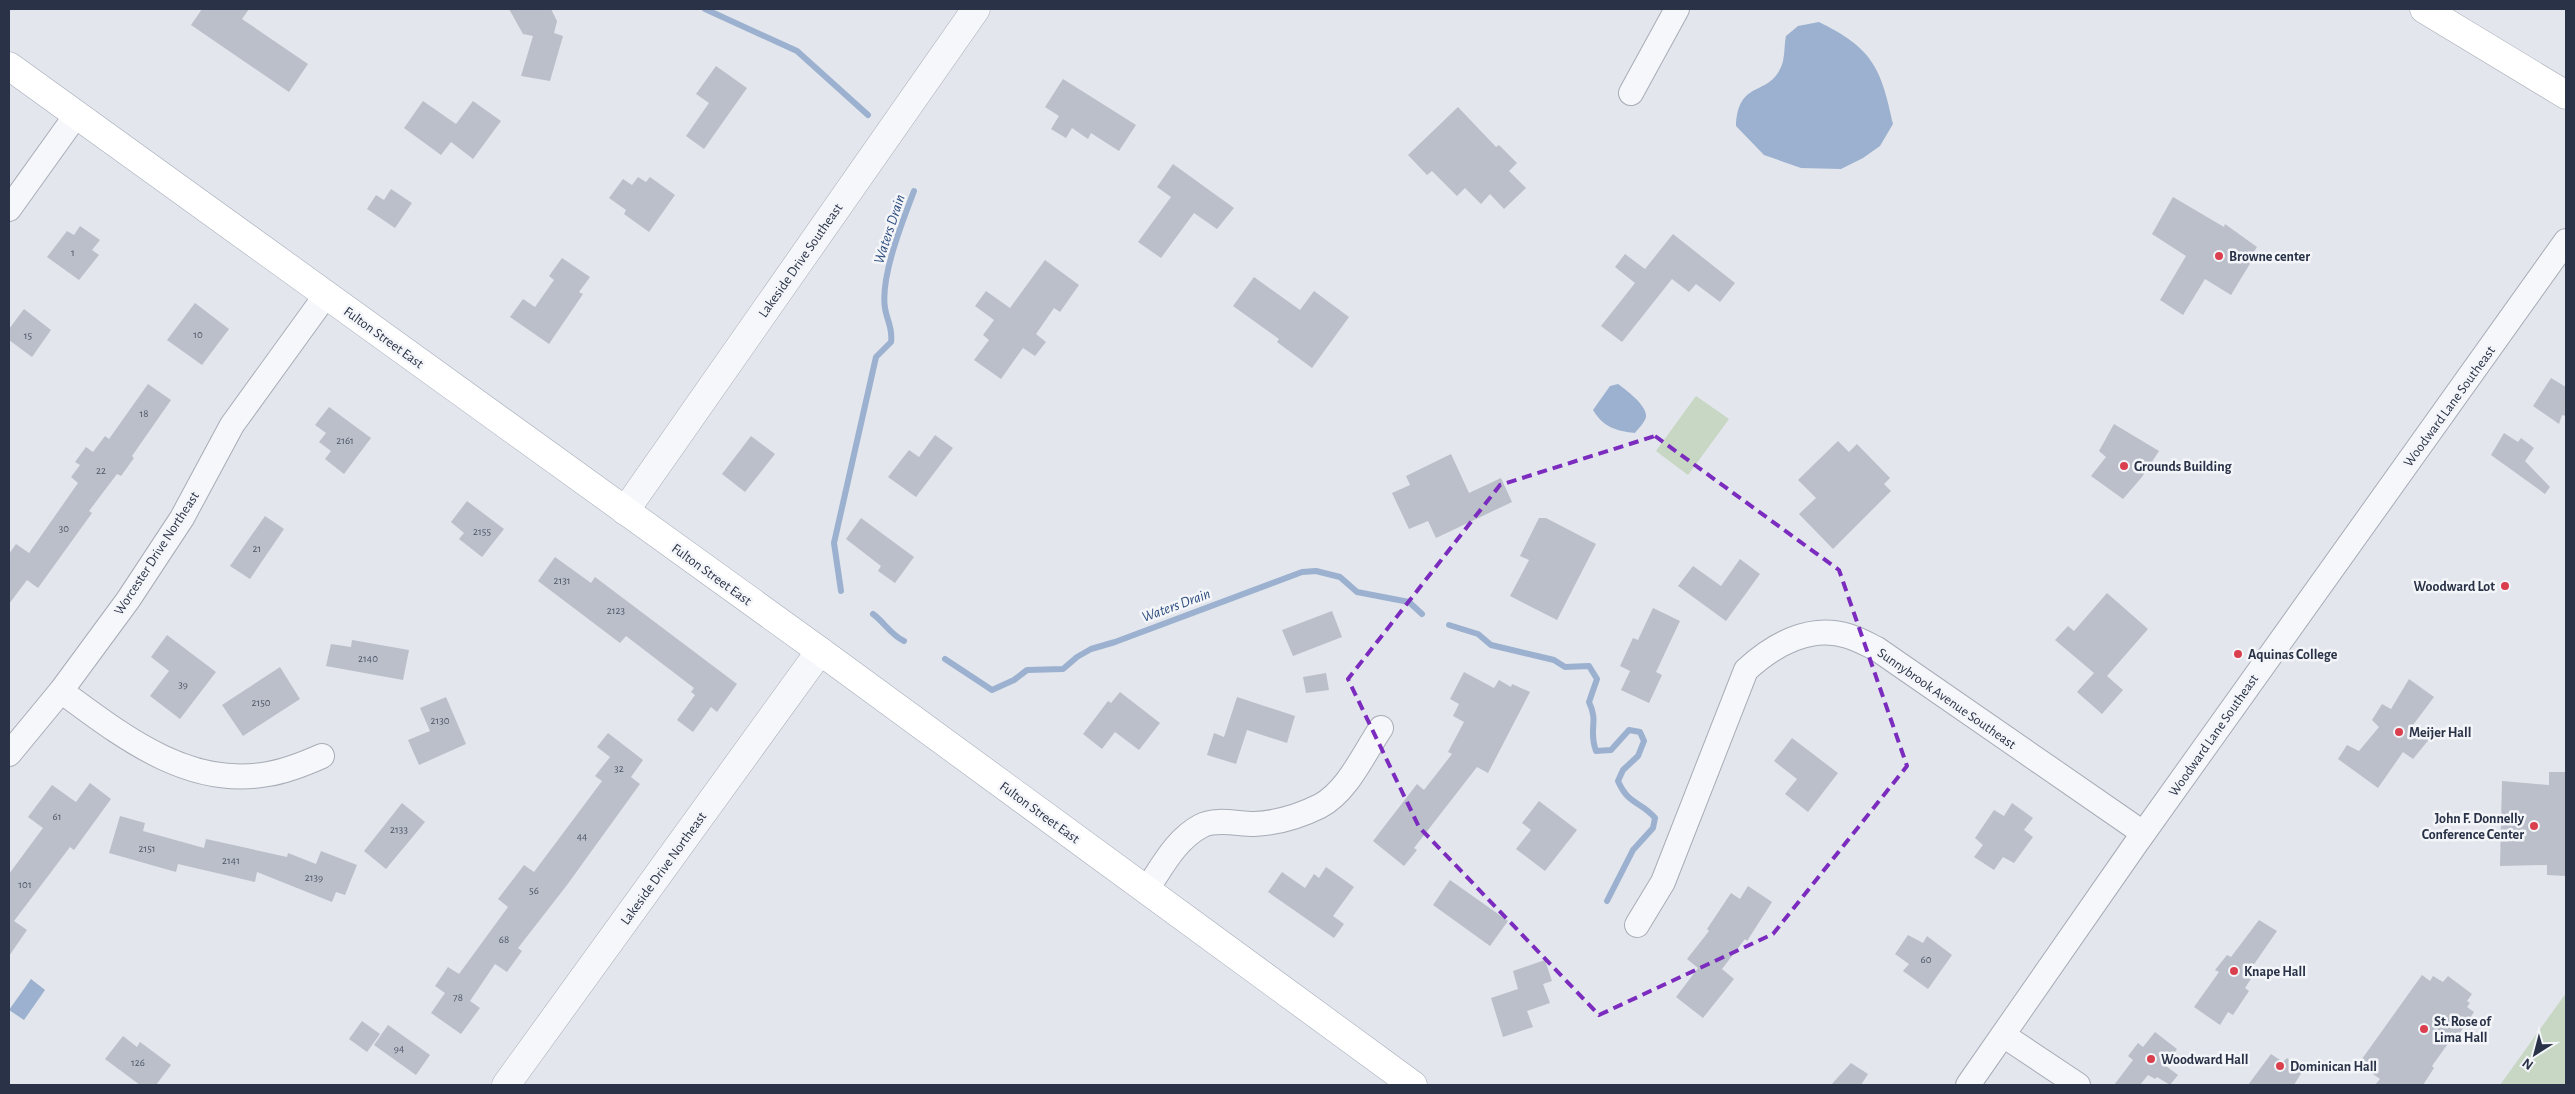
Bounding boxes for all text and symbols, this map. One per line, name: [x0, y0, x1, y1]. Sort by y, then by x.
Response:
water label: Waters Drain: [871, 193, 908, 266]
street label: Lakeside Drive Southeast: [756, 201, 846, 320]
house number: 1: [71, 247, 75, 258]
marker: Browne center: [2213, 250, 2225, 262]
place label: Browne center: [2229, 250, 2310, 264]
street label: Fulton Street East: [341, 304, 426, 372]
house number: 10: [193, 329, 203, 340]
house number: 15: [24, 330, 33, 341]
street label: Woodward Lane Southeast: [2401, 343, 2498, 469]
house number: 18: [140, 408, 149, 419]
house number: 2161: [336, 435, 354, 446]
marker: Grounds Building: [2118, 460, 2130, 472]
place label: Grounds Building: [2134, 460, 2233, 474]
house number: 22: [96, 465, 106, 476]
street label: Worcester Drive Northeast: [112, 489, 202, 618]
house number: 30: [59, 523, 69, 534]
house number: 2155: [473, 526, 491, 537]
street label: Fulton Street East: [669, 541, 754, 609]
house number: 21: [253, 543, 261, 554]
house number: 2131: [553, 575, 571, 586]
place label: Woodward Lot: [2414, 580, 2495, 594]
marker: Woodward Lot: [2499, 580, 2511, 592]
water label: Waters Drain: [1140, 586, 1212, 625]
house number: 2123: [607, 605, 626, 616]
street label: Sunnybrook Avenue Southeast: [1875, 646, 2019, 752]
marker: Aquinas College: [2232, 648, 2244, 660]
place label: Aquinas College: [2248, 648, 2338, 662]
house number: 2140: [358, 653, 378, 664]
street label: Woodward Lane Southeast: [2166, 672, 2262, 799]
house number: 39: [178, 679, 188, 690]
house number: 2150: [251, 697, 271, 708]
house number: 2130: [430, 715, 450, 726]
marker: Meijer Hall: [2393, 726, 2405, 738]
place label: Meijer Hall: [2409, 726, 2471, 740]
house number: 32: [614, 763, 624, 774]
street label: Fulton Street East: [997, 779, 1082, 847]
street label: Lakeside Drive Northeast: [618, 809, 710, 928]
house number: 61: [53, 811, 61, 822]
place label: John F. Donnelly Conference Center: [2422, 812, 2525, 842]
marker: John F. Donnelly Conference Center: [2528, 820, 2540, 832]
house number: 2133: [390, 824, 408, 835]
house number: 44: [577, 831, 587, 842]
house number: 2151: [138, 843, 156, 854]
house number: 2141: [222, 855, 240, 866]
house number: 2139: [305, 872, 323, 883]
house number: 101: [18, 879, 32, 890]
house number: 56: [529, 885, 539, 896]
house number: 68: [499, 934, 509, 945]
house number: 60: [1921, 954, 1932, 965]
marker: Knape Hall: [2228, 965, 2240, 977]
place label: Knape Hall: [2244, 965, 2306, 979]
house number: 78: [453, 992, 463, 1003]
place label: St. Rose of Lima Hall: [2434, 1015, 2492, 1045]
marker: St. Rose of Lima Hall: [2418, 1023, 2430, 1035]
north arrow: [2510, 1029, 2560, 1079]
house number: 94: [394, 1043, 404, 1054]
marker: Woodward Hall: [2145, 1053, 2157, 1065]
place label: Woodward Hall: [2161, 1053, 2248, 1067]
text: N: [2520, 1055, 2536, 1072]
house number: 126: [131, 1057, 145, 1068]
marker: Dominican Hall: [2274, 1060, 2286, 1072]
place label: Dominican Hall: [2290, 1060, 2377, 1074]

